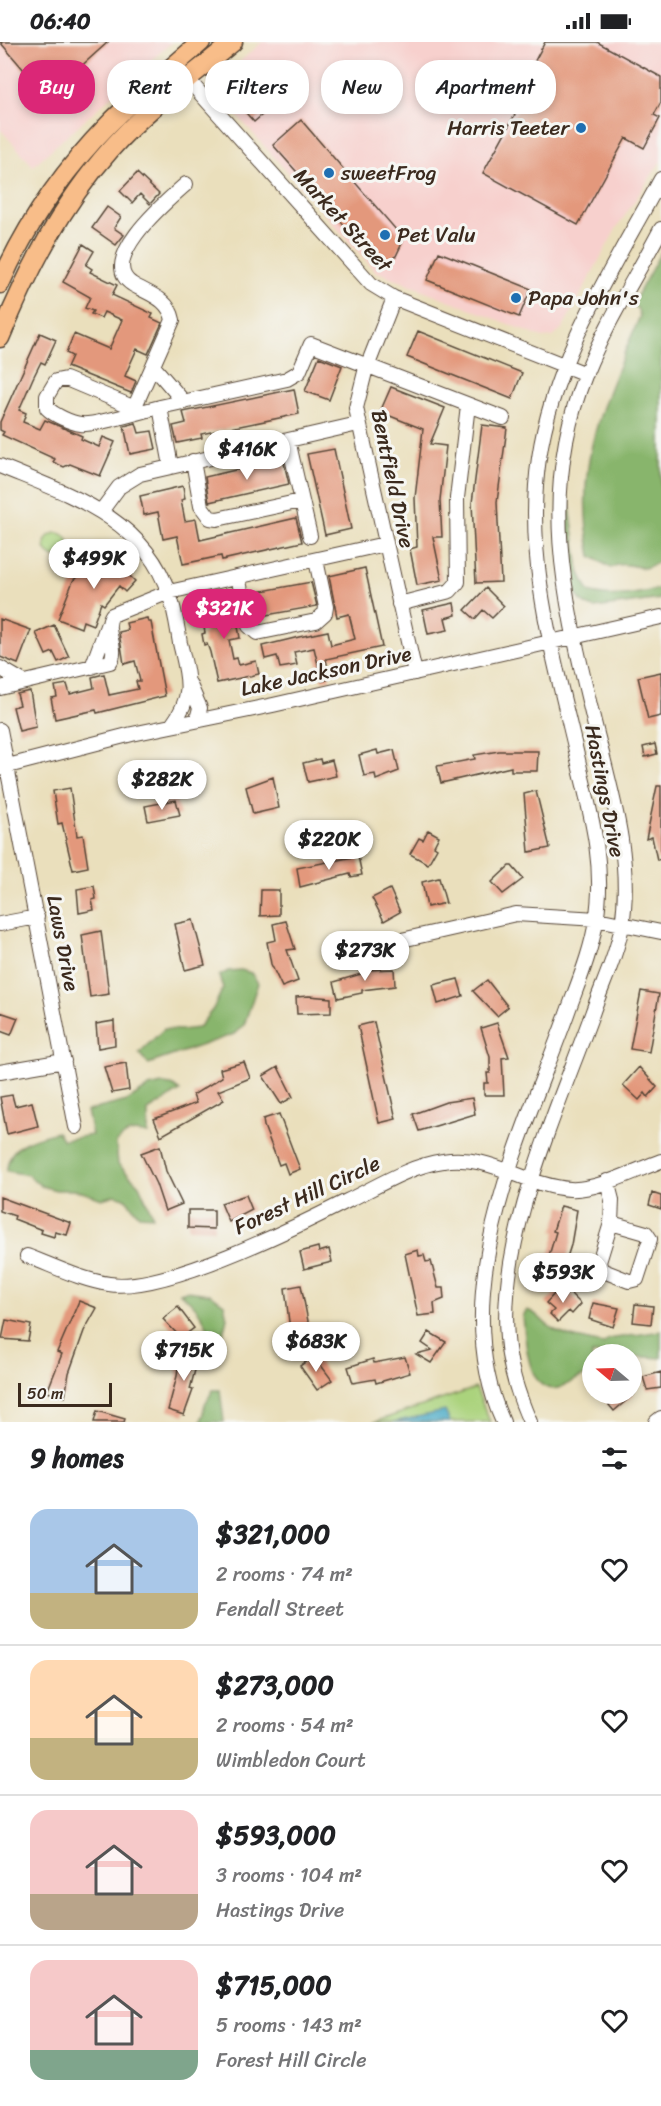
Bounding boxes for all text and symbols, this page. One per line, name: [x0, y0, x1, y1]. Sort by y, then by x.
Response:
text: 06:40: [30, 2, 91, 41]
chip: Buy: [18, 60, 95, 114]
chip: Rent: [107, 60, 193, 114]
chip: Filters: [205, 60, 309, 114]
chip: New: [321, 60, 403, 114]
chip: Apartment: [415, 60, 556, 114]
place label: Harris Teeter: [447, 109, 570, 147]
marker: Harris Teeter: [574, 121, 588, 135]
place label: sweetFrog: [340, 154, 437, 192]
street label: Market Street: [284, 159, 403, 283]
marker: sweetFrog: [322, 166, 336, 180]
place label: Pet Valu: [397, 216, 475, 254]
marker: Pet Valu: [378, 228, 392, 242]
place label: Papa John's: [528, 279, 639, 317]
marker: Papa John's: [509, 291, 523, 305]
street label: Bentfield Drive: [360, 406, 426, 552]
pin: $416K: [205, 430, 289, 481]
text: $416K: [218, 432, 276, 467]
pin: $499K: [52, 539, 136, 590]
text: $499K: [63, 541, 125, 576]
pin: $321K: [182, 589, 266, 640]
text: $321K: [196, 591, 252, 626]
street label: Lake Jackson Drive: [237, 634, 415, 708]
street label: Hastings Drive: [573, 721, 637, 861]
pin: $282K: [120, 760, 204, 811]
text: $282K: [132, 762, 192, 797]
pin: $220K: [287, 820, 371, 871]
text: $220K: [298, 822, 360, 857]
street label: Laws Drive: [35, 892, 91, 994]
pin: $273K: [323, 931, 407, 982]
text: $273K: [335, 933, 395, 968]
street label: Forest Hill Circle: [227, 1144, 387, 1246]
pin: $593K: [521, 1253, 605, 1304]
text: $593K: [532, 1255, 594, 1290]
pin: $683K: [274, 1322, 358, 1373]
text: $683K: [286, 1324, 346, 1359]
pin: $715K: [142, 1331, 226, 1382]
text: $715K: [155, 1333, 213, 1368]
north arrow: [582, 1344, 642, 1404]
map controls: [582, 1344, 642, 1404]
text: 50 m: [27, 1379, 63, 1408]
scale bar: [18, 1380, 112, 1408]
text: 9 homes: [30, 1435, 124, 1481]
icon: filters: [598, 1442, 631, 1475]
text: $321,000: [216, 1511, 330, 1557]
icon: home: [78, 1533, 150, 1605]
icon: heart: [598, 1553, 631, 1586]
text: 2 rooms · 74 m²: [216, 1557, 353, 1592]
text: Fendall Street: [216, 1592, 344, 1627]
text: $273,000: [216, 1662, 334, 1708]
icon: home: [78, 1684, 150, 1756]
icon: heart: [598, 1704, 631, 1737]
text: 2 rooms · 54 m²: [216, 1708, 354, 1743]
text: Wimbledon Court: [216, 1743, 366, 1778]
text: $593,000: [216, 1812, 336, 1858]
icon: home: [78, 1834, 150, 1906]
icon: heart: [598, 1854, 631, 1887]
text: 3 rooms · 104 m²: [216, 1858, 362, 1893]
text: Hastings Drive: [216, 1893, 344, 1928]
text: $715,000: [216, 1962, 332, 2008]
icon: home: [78, 1984, 150, 2056]
icon: heart: [598, 2004, 631, 2037]
text: 5 rooms · 143 m²: [216, 2008, 362, 2043]
text: Forest Hill Circle: [216, 2043, 366, 2078]

